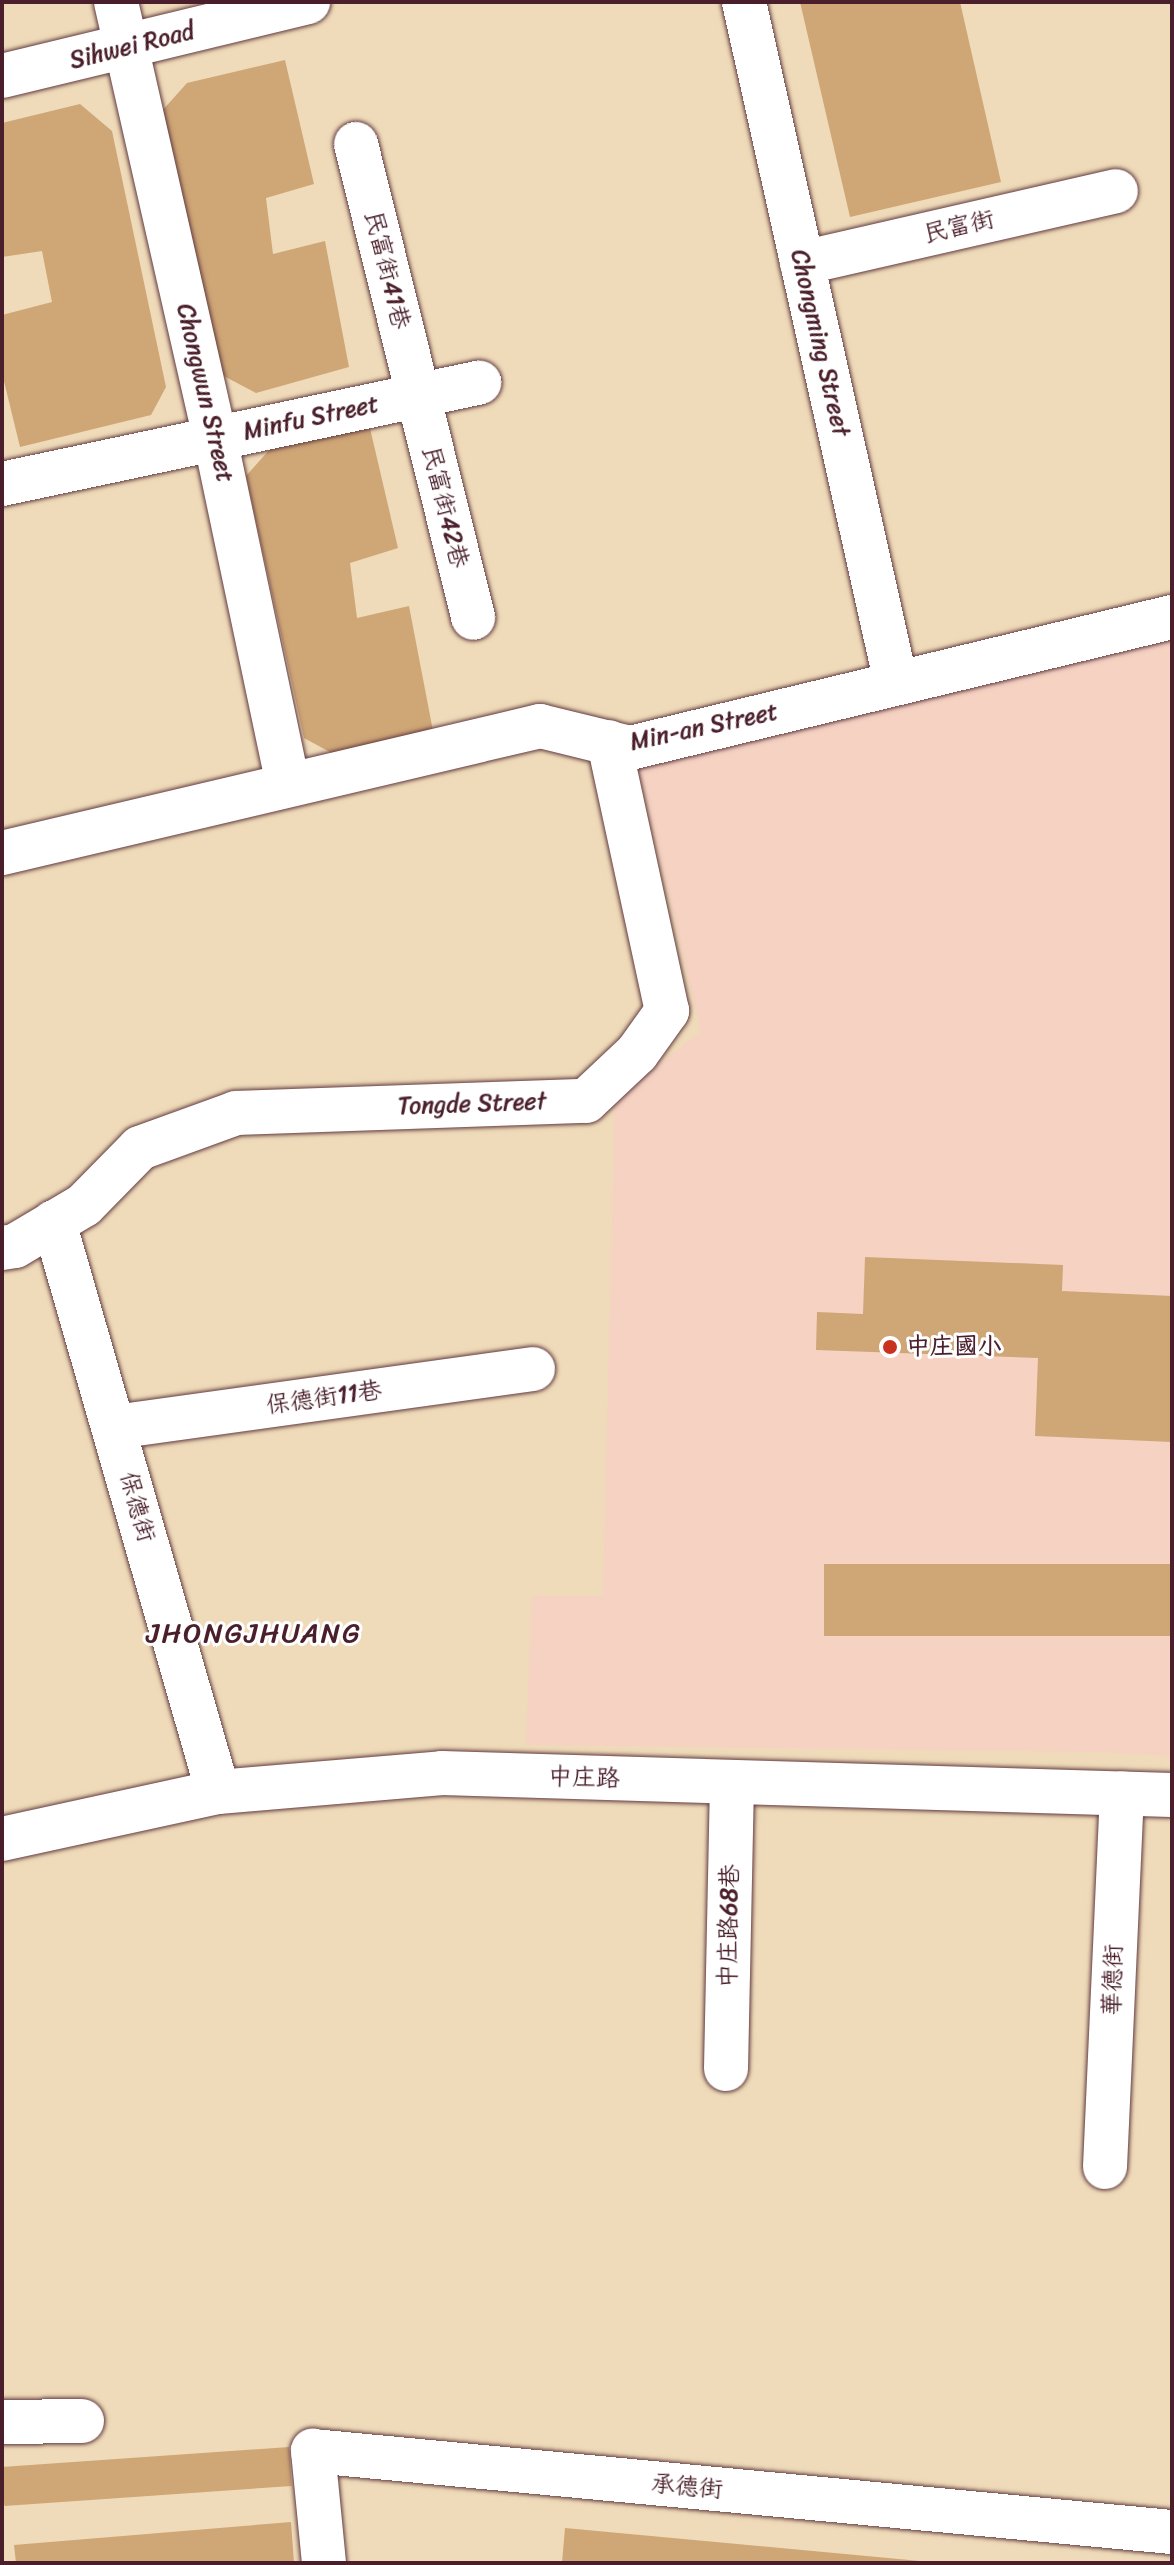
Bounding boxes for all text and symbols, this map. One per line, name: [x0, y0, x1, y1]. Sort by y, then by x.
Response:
street label: Sihwei Road: [67, 17, 197, 75]
street label: 民富街: [921, 205, 997, 249]
street label: 民富街41巷: [358, 208, 416, 332]
street label: Chongming Street: [784, 247, 856, 439]
street label: Chongwun Street: [170, 301, 240, 485]
street label: Minfu Street: [240, 390, 382, 446]
street label: 民富街42巷: [416, 443, 474, 571]
street label: Min-an Street: [627, 697, 781, 757]
street label: Tongde Street: [397, 1087, 547, 1121]
place label: 中庄國小: [906, 1333, 1002, 1361]
marker: 中庄國小: [881, 1338, 899, 1356]
street label: 保德街11巷: [264, 1376, 384, 1420]
street label: 保德街: [113, 1468, 161, 1546]
district label: JHONGJHUANG: [146, 1616, 362, 1650]
street label: 中庄路: [548, 1762, 620, 1794]
street label: 中庄路68巷: [714, 1864, 744, 1988]
street label: 華德街: [1097, 1944, 1129, 2016]
street label: 承德街: [650, 2470, 724, 2504]

